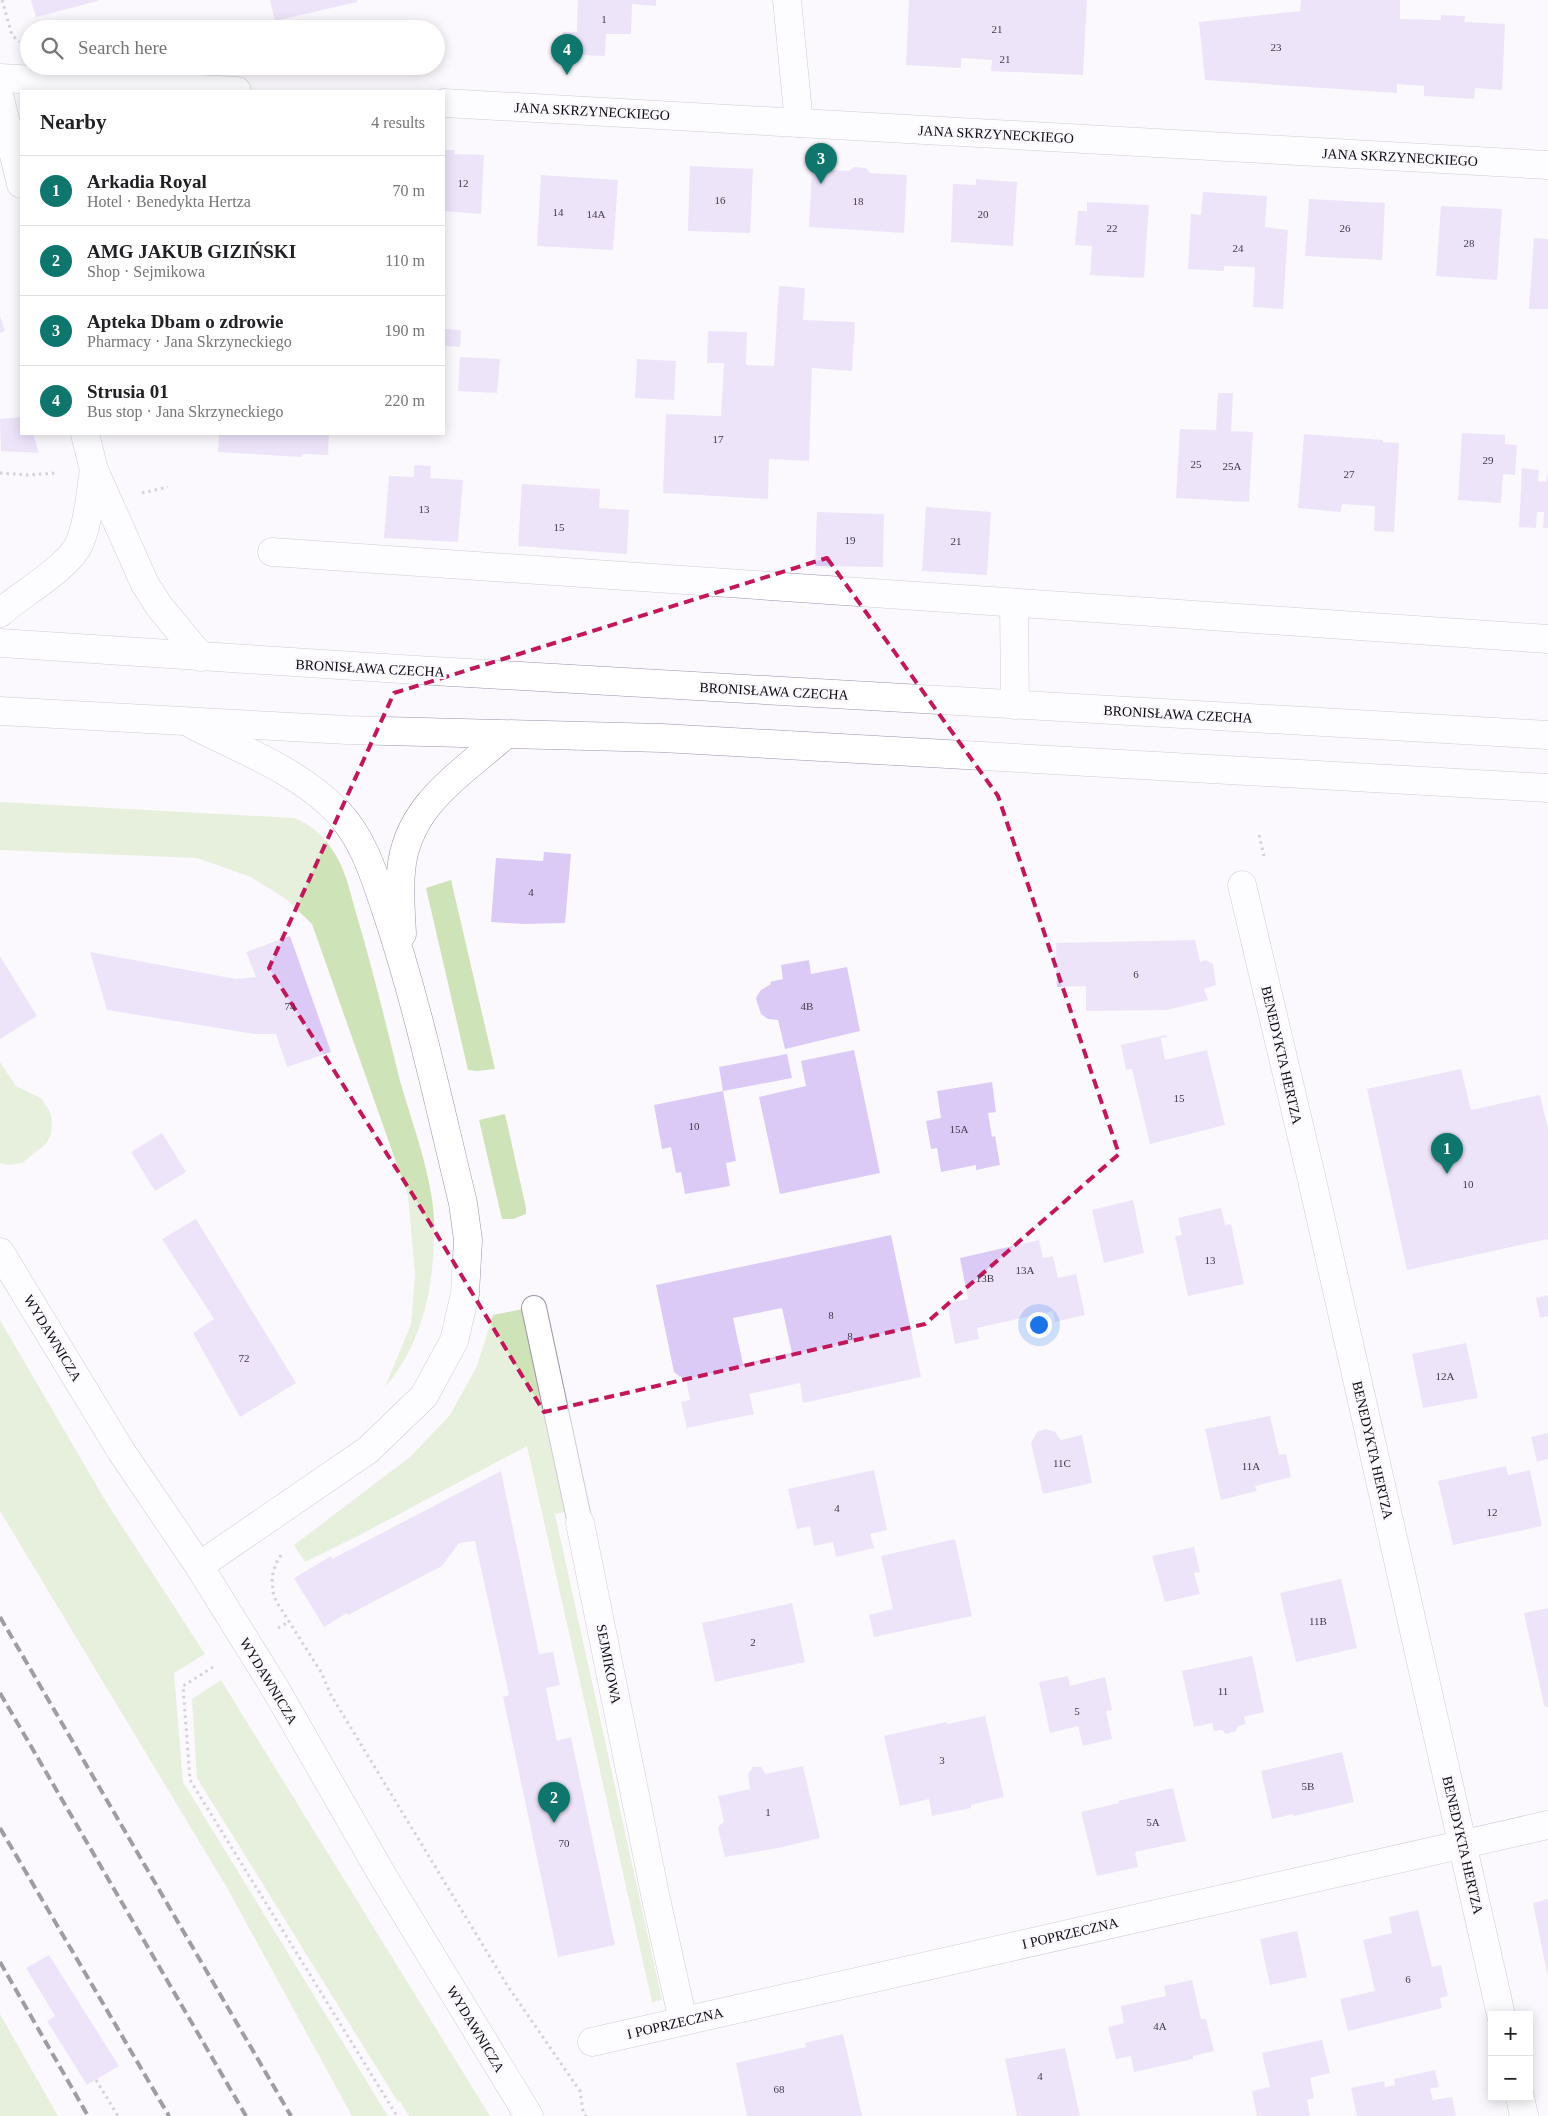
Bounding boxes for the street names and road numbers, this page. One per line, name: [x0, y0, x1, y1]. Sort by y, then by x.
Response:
street label: JANA SKRZYNECKIEGO: [514, 100, 670, 123]
street label: JANA SKRZYNECKIEGO: [918, 123, 1074, 146]
street label: JANA SKRZYNECKIEGO: [1322, 146, 1478, 169]
street label: BRONISŁAWA CZECHA: [295, 657, 446, 680]
street label: BRONISŁAWA CZECHA: [699, 680, 850, 703]
street label: BRONISŁAWA CZECHA: [1103, 703, 1254, 726]
street label: BENEDYKTA HERTZA: [1258, 984, 1305, 1127]
street label: WYDAWNICZA: [21, 1292, 85, 1385]
street label: BENEDYKTA HERTZA: [1349, 1379, 1396, 1522]
street label: SEJMIKOWA: [593, 1623, 624, 1706]
street label: WYDAWNICZA: [237, 1635, 301, 1728]
street label: BENEDYKTA HERTZA: [1439, 1774, 1486, 1917]
street label: I POPRZECZNA: [1020, 1915, 1121, 1952]
street label: WYDAWNICZA: [444, 1983, 508, 2076]
street label: I POPRZECZNA: [625, 2005, 726, 2042]

